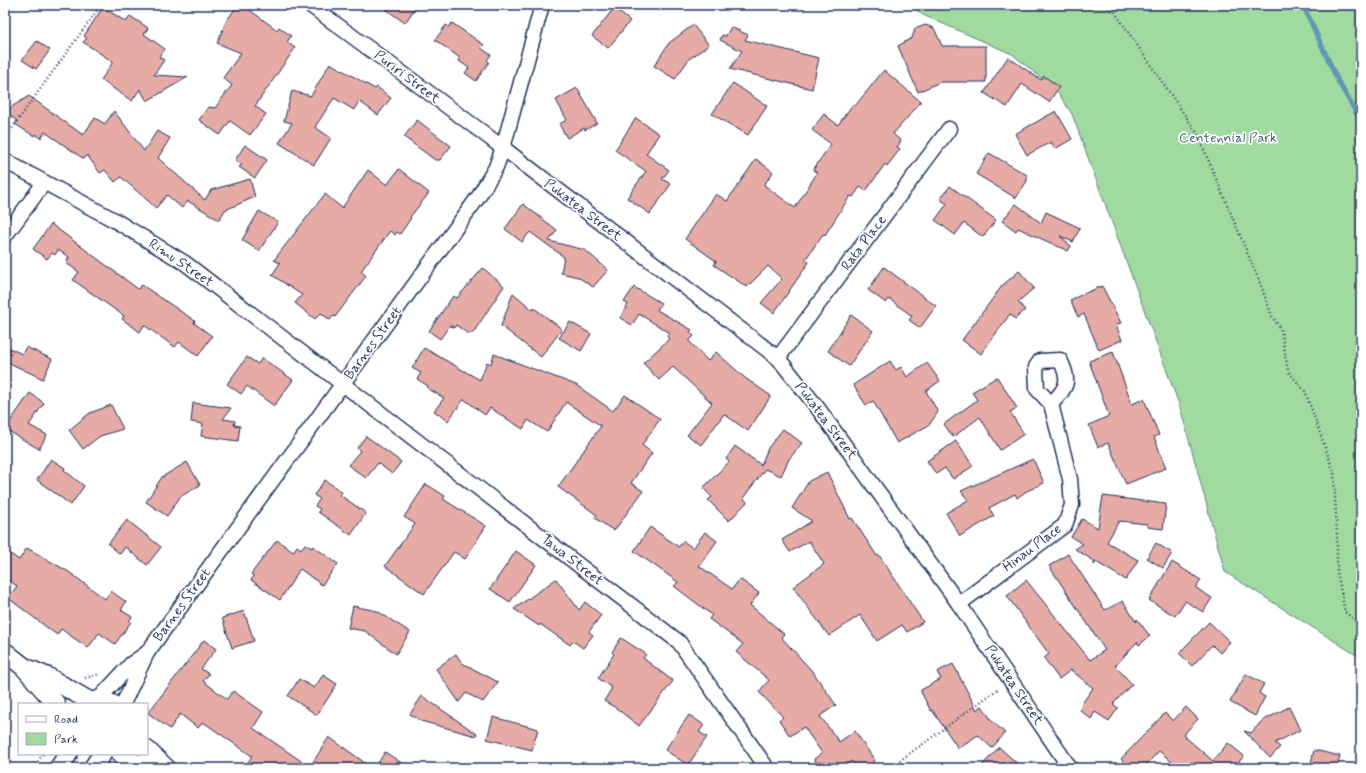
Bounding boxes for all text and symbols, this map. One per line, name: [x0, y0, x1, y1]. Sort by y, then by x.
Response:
street label: Puriri Street: [370, 46, 444, 108]
park label: Centennial Park: [1179, 129, 1277, 147]
street label: Pukatea Street: [541, 175, 626, 246]
street label: Rata Place: [837, 212, 891, 274]
street label: Rimu Street: [145, 235, 217, 291]
street label: Barnes Street: [340, 303, 406, 383]
street label: Pukatea Street: [791, 379, 862, 464]
street label: Hinau Place: [999, 520, 1065, 576]
street label: Tawa Street: [537, 530, 607, 590]
street label: Barnes Street: [149, 565, 215, 645]
street label: Pukatea Street: [981, 641, 1048, 729]
legend: [18, 703, 148, 755]
text: Road: [54, 712, 78, 728]
text: Park: [54, 732, 78, 748]

